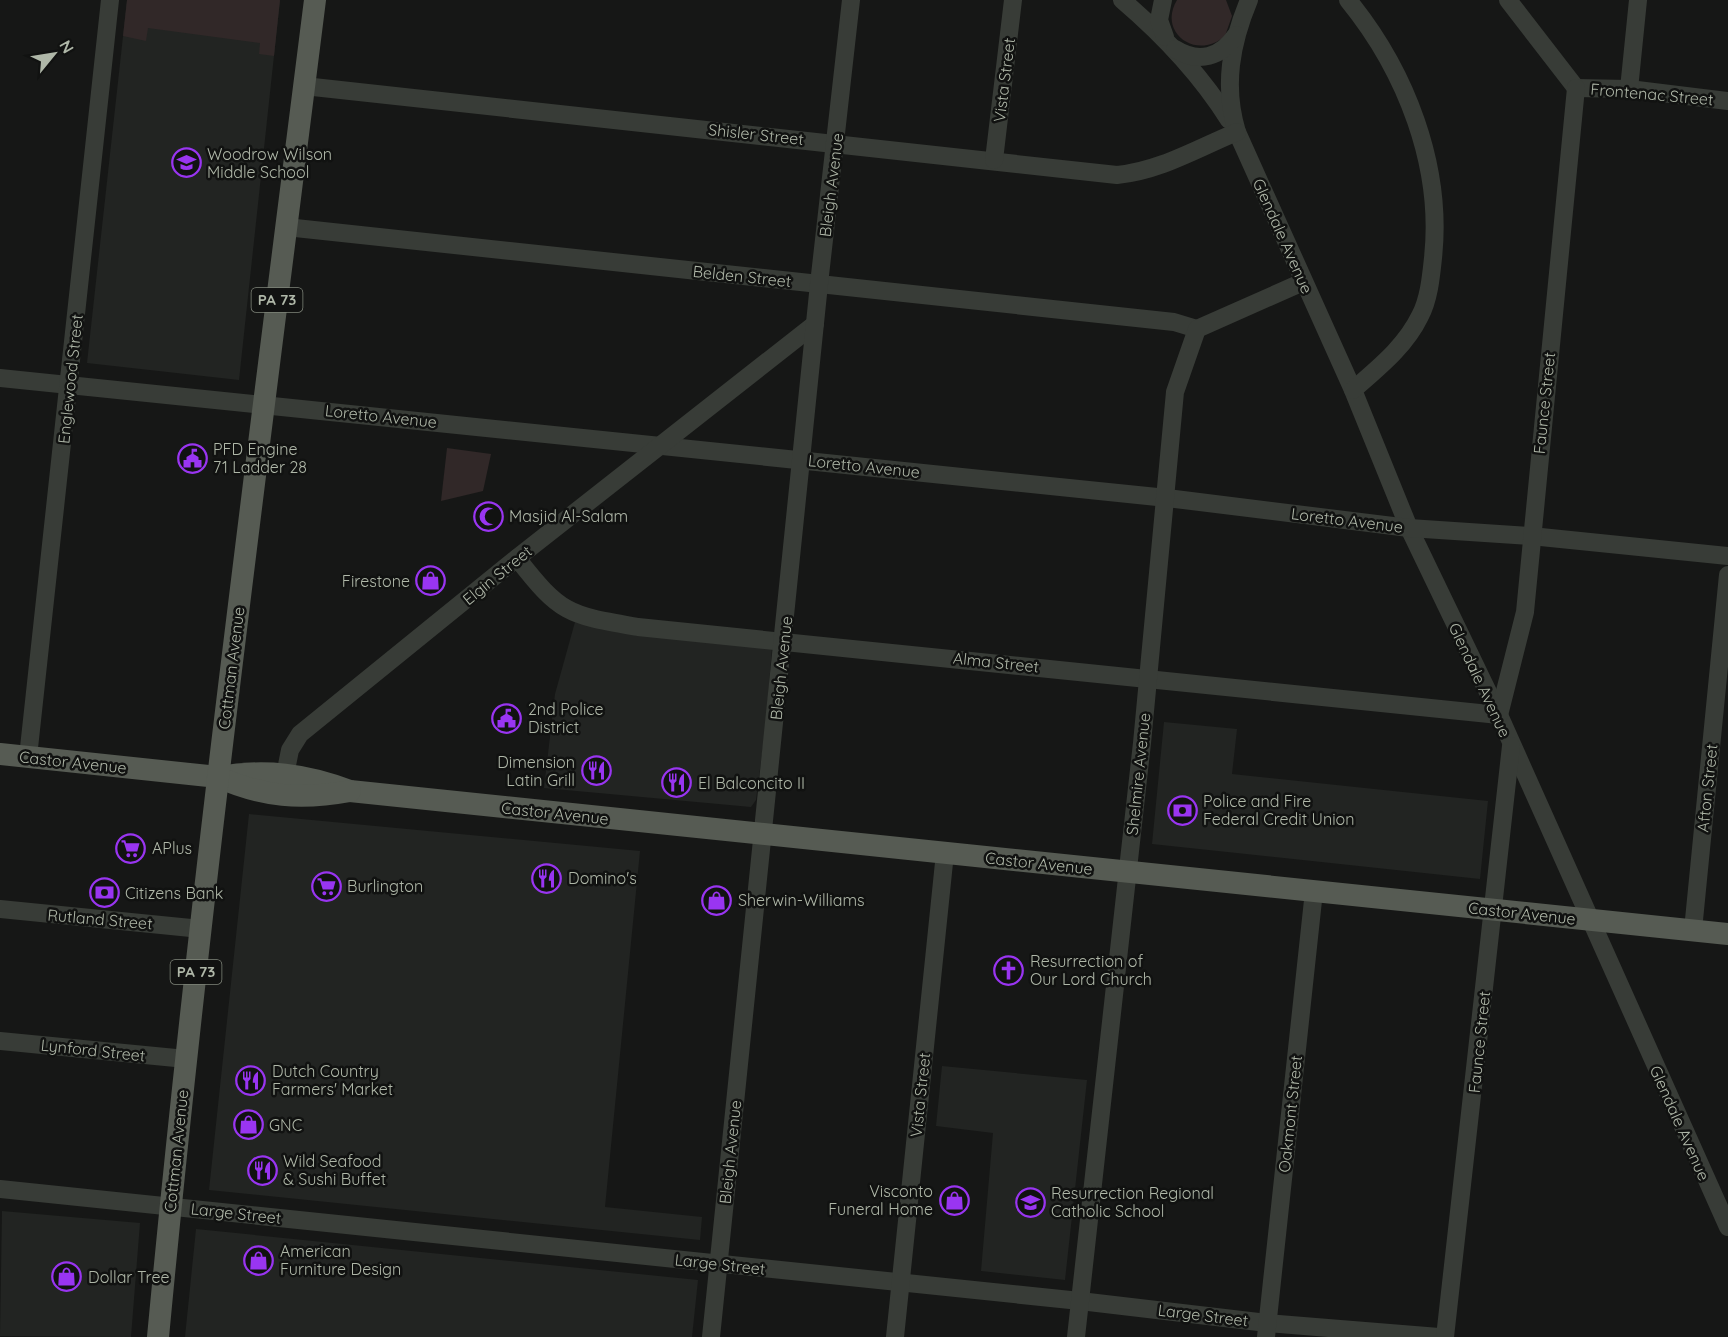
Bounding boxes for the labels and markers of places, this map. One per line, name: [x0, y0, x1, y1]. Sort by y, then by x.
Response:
place label: Woodrow Wilson Middle School: [207, 144, 332, 182]
school or university icon: Woodrow Wilson Middle School: [170, 147, 202, 179]
place label: PFD Engine 71 Ladder 28: [213, 439, 307, 477]
public building icon: PFD Engine 71 Ladder 28: [176, 442, 208, 474]
mosque icon: Masjid Al-Salam: [472, 500, 504, 532]
place label: Masjid Al-Salam: [509, 506, 628, 526]
shop icon: Firestone: [415, 565, 447, 597]
place label: Firestone: [342, 571, 410, 591]
place label: 2nd Police District: [528, 699, 604, 737]
public building icon: 2nd Police District: [491, 702, 523, 734]
place label: Dimension Latin Grill: [497, 752, 575, 790]
restaurant icon: Dimension Latin Grill: [580, 755, 612, 787]
restaurant icon: El Balconcito II: [661, 767, 693, 799]
place label: El Balconcito II: [698, 773, 805, 793]
place label: Police and Fire Federal Credit Union: [1203, 791, 1355, 829]
bank icon: Police and Fire Federal Credit Union: [1166, 794, 1198, 826]
supermarket icon: APlus: [115, 832, 147, 864]
place label: APlus: [152, 838, 192, 858]
restaurant icon: Domino's: [531, 862, 563, 894]
place label: Domino's: [568, 868, 637, 888]
supermarket icon: Burlington: [310, 870, 342, 902]
place label: Burlington: [347, 876, 423, 896]
bank icon: Citizens Bank: [88, 877, 120, 909]
place label: Citizens Bank: [125, 883, 223, 903]
shop icon: Sherwin-Williams: [701, 884, 733, 916]
place label: Sherwin-Williams: [738, 890, 864, 910]
place label: Resurrection of Our Lord Church: [1030, 951, 1152, 989]
church icon: Resurrection of Our Lord Church: [993, 954, 1025, 986]
place label: Dutch Country Farmers' Market: [272, 1061, 393, 1099]
restaurant icon: Dutch Country Farmers' Market: [235, 1064, 267, 1096]
shop icon: GNC: [232, 1109, 264, 1141]
place label: GNC: [269, 1115, 302, 1135]
place label: Wild Seafood & Sushi Buffet: [283, 1151, 386, 1189]
restaurant icon: Wild Seafood & Sushi Buffet: [246, 1154, 278, 1186]
place label: Visconto Funeral Home: [828, 1181, 933, 1219]
place label: Resurrection Regional Catholic School: [1051, 1183, 1214, 1221]
shop icon: Visconto Funeral Home: [938, 1184, 970, 1216]
school or university icon: Resurrection Regional Catholic School: [1014, 1186, 1046, 1218]
place label: American Furniture Design: [280, 1241, 401, 1279]
shop icon: American Furniture Design: [243, 1244, 275, 1276]
shop icon: Dollar Tree: [51, 1261, 83, 1293]
place label: Dollar Tree: [88, 1267, 169, 1287]

